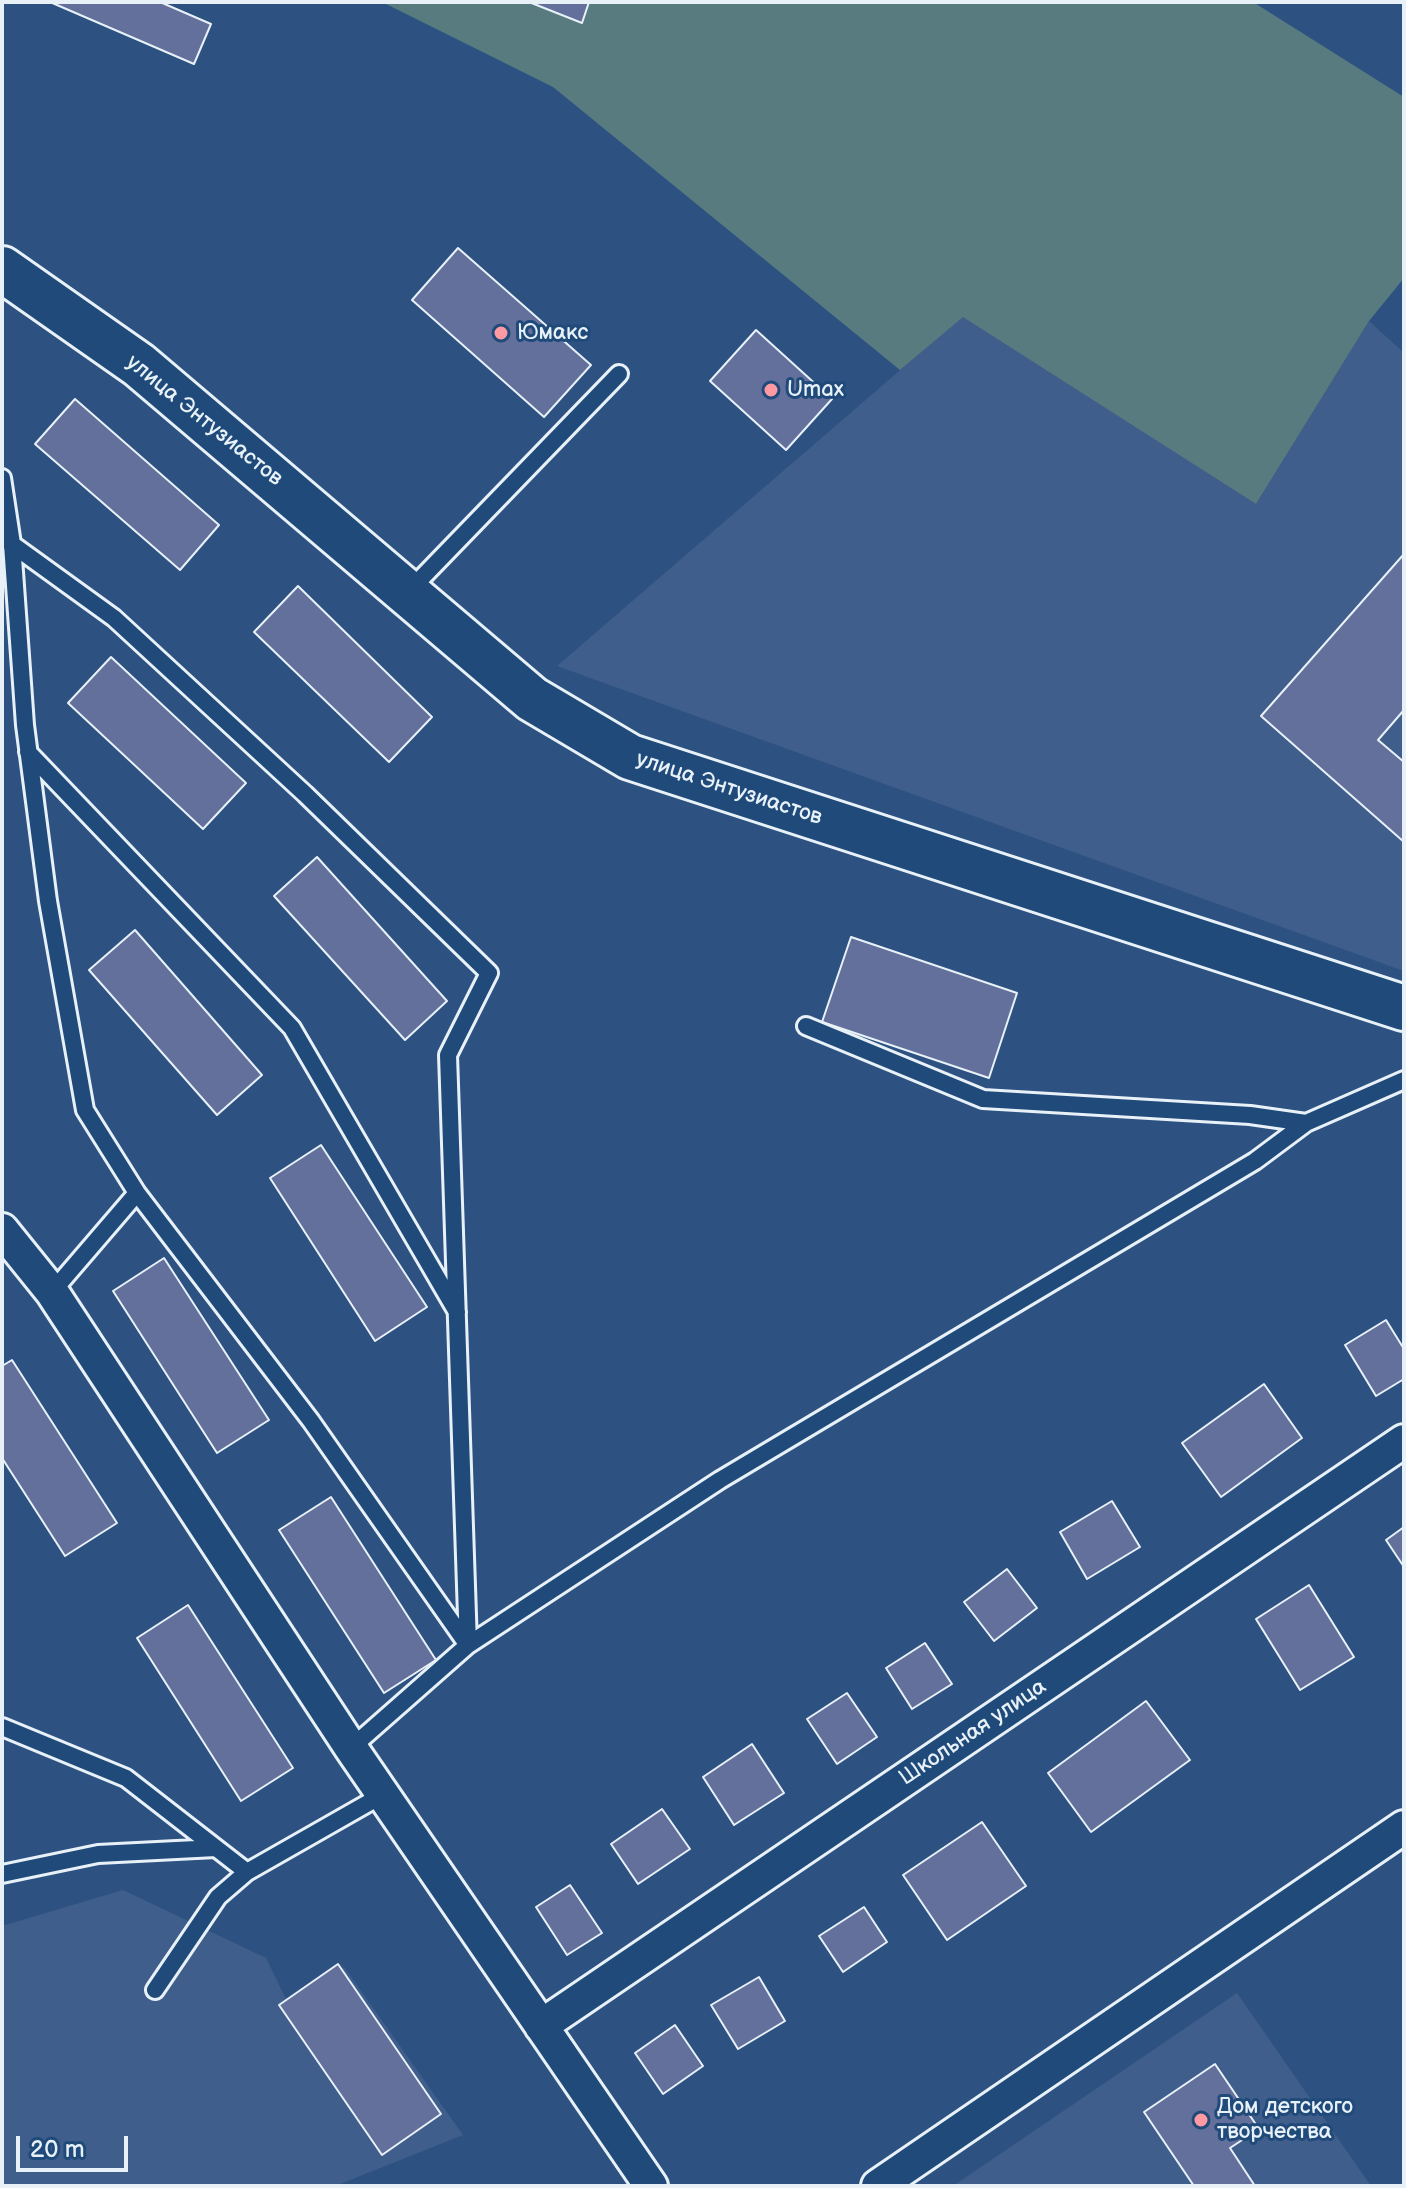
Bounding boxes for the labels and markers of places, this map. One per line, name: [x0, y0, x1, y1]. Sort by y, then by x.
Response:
place label: Юмакс: [517, 320, 588, 346]
marker: Юмакс: [492, 324, 510, 342]
place label: Umax: [787, 377, 844, 403]
marker: Umax: [762, 381, 780, 399]
place label: Дом детского творчества: [1217, 2094, 1353, 2146]
marker: Дом детского творчества: [1192, 2111, 1210, 2129]

